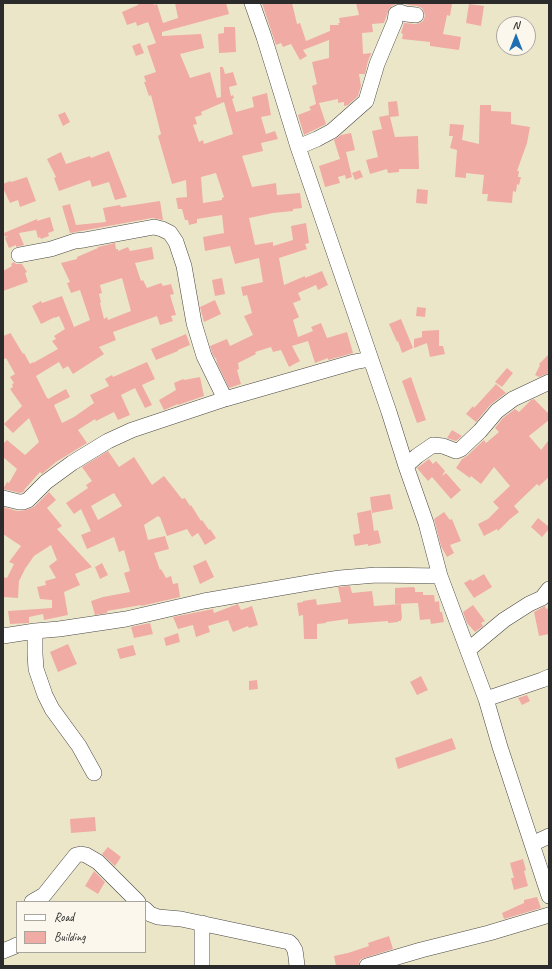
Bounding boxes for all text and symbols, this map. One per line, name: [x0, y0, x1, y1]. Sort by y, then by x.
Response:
north arrow: [496, 16, 536, 56]
text: N: [513, 18, 519, 32]
legend: [16, 901, 146, 953]
text: Road: [54, 909, 74, 925]
text: Building: [54, 929, 86, 945]

